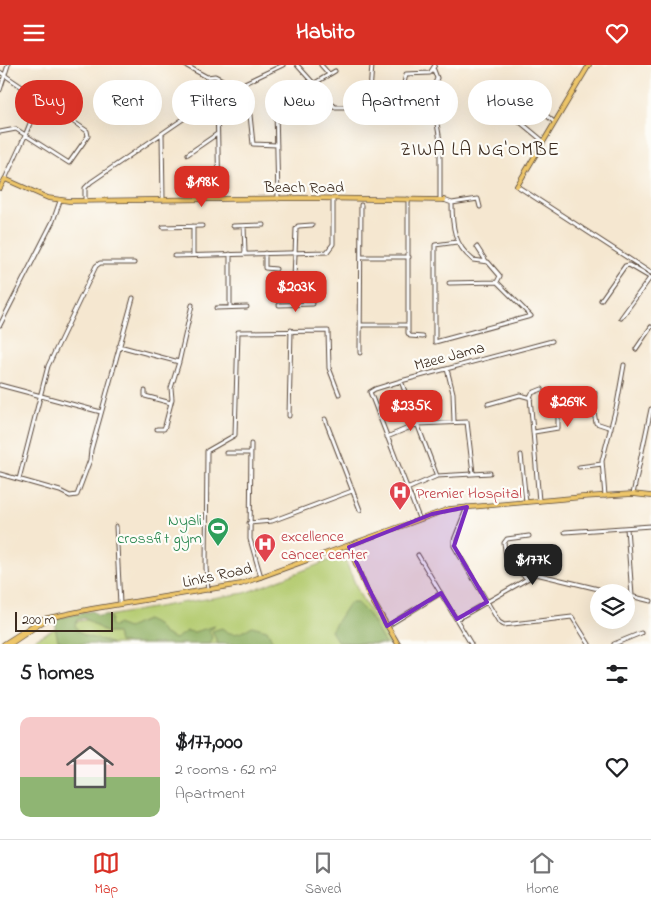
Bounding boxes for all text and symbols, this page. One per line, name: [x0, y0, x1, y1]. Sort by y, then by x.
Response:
text: Habito: [296, 17, 355, 49]
icon: menu: [20, 19, 48, 47]
icon: heart: [603, 19, 631, 47]
chip: Buy: [15, 80, 83, 125]
chip: Rent: [93, 80, 162, 125]
chip: Filters: [172, 80, 255, 125]
chip: New: [265, 80, 333, 125]
chip: Apartment: [343, 80, 458, 125]
chip: House: [468, 80, 552, 125]
district label: ZIWA LA NG'OMBE: [400, 137, 560, 164]
pin: $198K: [167, 165, 237, 208]
text: $198K: [185, 170, 219, 194]
street label: Beach Road: [263, 176, 344, 200]
pin: $203K: [261, 271, 331, 313]
text: $203K: [277, 275, 315, 299]
street label: Mzee Jama: [412, 336, 488, 378]
pin: $269K: [533, 385, 603, 428]
pin: $235K: [376, 389, 446, 432]
text: $269K: [549, 390, 587, 414]
text: $235K: [390, 394, 432, 418]
hospital icon: Premier Hospital: [388, 480, 412, 511]
place label: Premier Hospital: [416, 482, 522, 506]
place label: Nyali crossfit gym: [117, 509, 202, 551]
sports icon: Nyali crossfit gym: [206, 516, 230, 547]
place label: excellence cancer center: [281, 525, 368, 567]
hospital icon: excellence cancer center: [253, 532, 277, 563]
pin: $177K: [498, 543, 568, 586]
text: $177K: [515, 548, 551, 572]
street label: Links Road: [180, 557, 254, 595]
map controls: [590, 584, 635, 629]
button: layers: [590, 584, 635, 629]
scale bar: [15, 609, 112, 632]
text: 200 m: [22, 610, 55, 631]
text: 5 homes: [20, 659, 95, 689]
icon: filters: [603, 660, 631, 688]
text: $177,000: [175, 728, 243, 758]
icon: home: [60, 737, 120, 797]
icon: heart: [603, 753, 631, 781]
text: 2 rooms · 62 m²: [175, 758, 277, 782]
text: Apartment: [175, 782, 245, 806]
tab: Map: [92, 849, 120, 900]
tab: Saved: [305, 849, 341, 900]
tab: Home: [526, 849, 559, 900]

